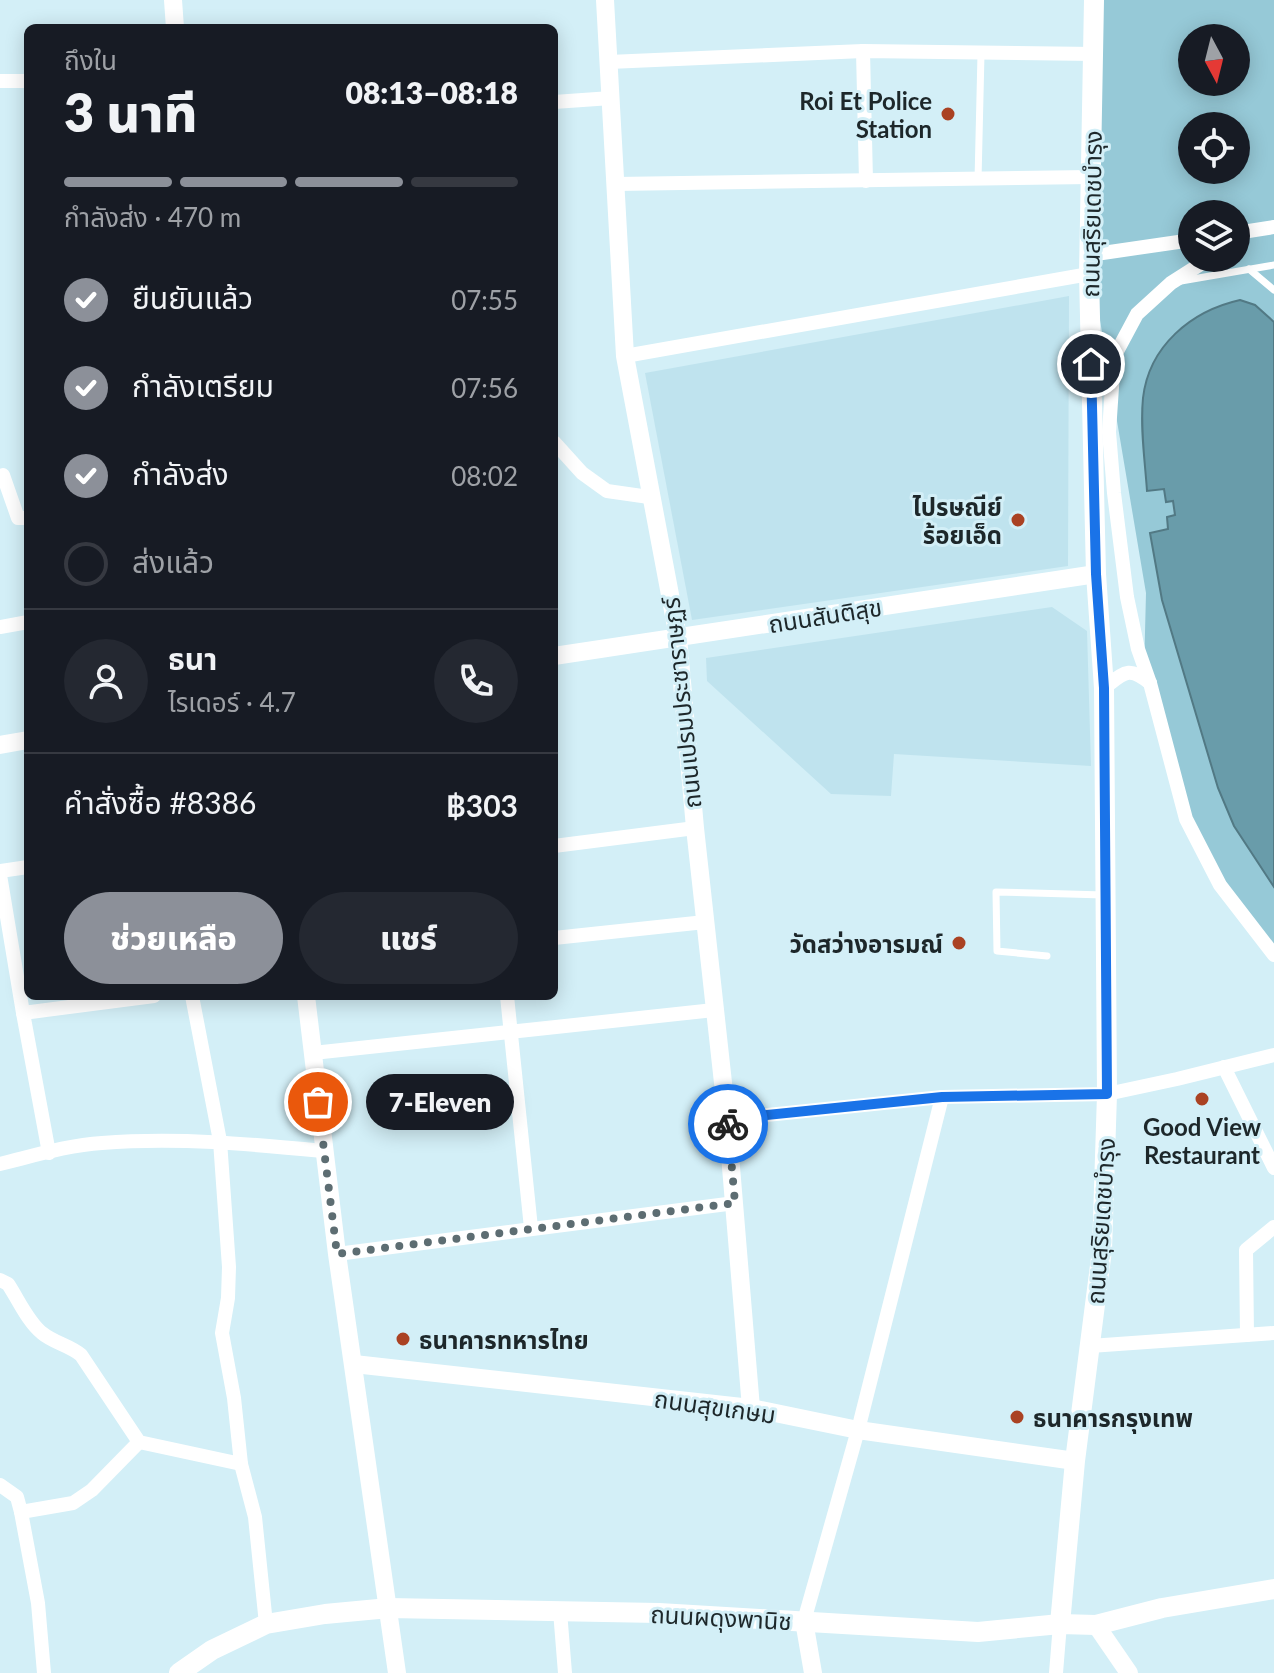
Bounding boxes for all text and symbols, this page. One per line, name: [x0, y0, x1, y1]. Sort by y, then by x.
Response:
north arrow: [1178, 24, 1250, 96]
map controls: [1178, 24, 1250, 272]
text: ถึงใน: [64, 44, 117, 76]
text: 08:13–08:18: [345, 74, 518, 110]
text: 3 นาที: [64, 81, 197, 143]
place label: Roi Et Police Station: [799, 86, 932, 143]
marker: Roi Et Police Station: [939, 105, 957, 123]
button: locate: [1178, 112, 1250, 184]
street label: ถนนสุริยเดชบำรุง: [1075, 130, 1109, 298]
button: layers: [1178, 200, 1250, 272]
text: กำลังส่ง · 470 m: [64, 201, 241, 233]
icon: check: [64, 278, 108, 322]
text: ยืนยันแล้ว: [132, 279, 253, 315]
text: 07:55: [451, 284, 518, 316]
pin: [1057, 330, 1125, 398]
icon: home: [1069, 342, 1113, 386]
icon: check: [64, 366, 108, 410]
text: กำลังเตรียม: [132, 367, 274, 403]
text: 07:56: [451, 372, 518, 404]
icon: check: [64, 454, 108, 498]
text: กำลังส่ง: [132, 455, 229, 491]
text: 08:02: [451, 460, 518, 492]
place label: ไปรษณีย์ ร้อยเอ็ด: [913, 492, 1002, 549]
marker: ไปรษณีย์ ร้อยเอ็ด: [1009, 511, 1027, 529]
text: ส่งแล้ว: [132, 543, 214, 579]
street label: ถนนสันติสุข: [766, 592, 884, 640]
street label: ถนนเปรมประชาราษฏร์: [655, 595, 706, 810]
button: person: [64, 639, 148, 723]
button: phone: [434, 639, 518, 723]
text: ธนา: [168, 640, 217, 676]
text: ไรเดอร์ · 4.7: [168, 686, 296, 718]
text: คำสั่งซื้อ #8386: [64, 784, 256, 820]
text: ฿303: [446, 787, 518, 823]
button: ช่วยเหลือ: [64, 892, 283, 984]
button: แชร์: [299, 892, 518, 984]
place label: วัดสว่างอารมณ์: [789, 929, 943, 958]
marker: วัดสว่างอารมณ์: [950, 934, 968, 952]
pin: [284, 1068, 352, 1136]
callout: 7-Eleven: [366, 1074, 514, 1130]
icon: bag: [296, 1080, 340, 1124]
courier: [688, 1084, 768, 1164]
text: 7-Eleven: [389, 1086, 491, 1118]
marker: Good View Restaurant: [1193, 1090, 1211, 1108]
icon: bike: [706, 1102, 750, 1146]
place label: Good View Restaurant: [1143, 1112, 1262, 1169]
street label: ถนนสุริยเดชบำรุง: [1080, 1137, 1122, 1306]
place label: ธนาคารทหารไทย: [419, 1325, 589, 1354]
marker: ธนาคารทหารไทย: [394, 1330, 412, 1348]
street label: ถนนสุขเกษม: [652, 1383, 778, 1431]
place label: ธนาคารกรุงเทพ: [1033, 1403, 1193, 1434]
marker: ธนาคารกรุงเทพ: [1008, 1408, 1026, 1426]
street label: ถนนผดุงพานิช: [650, 1599, 792, 1637]

